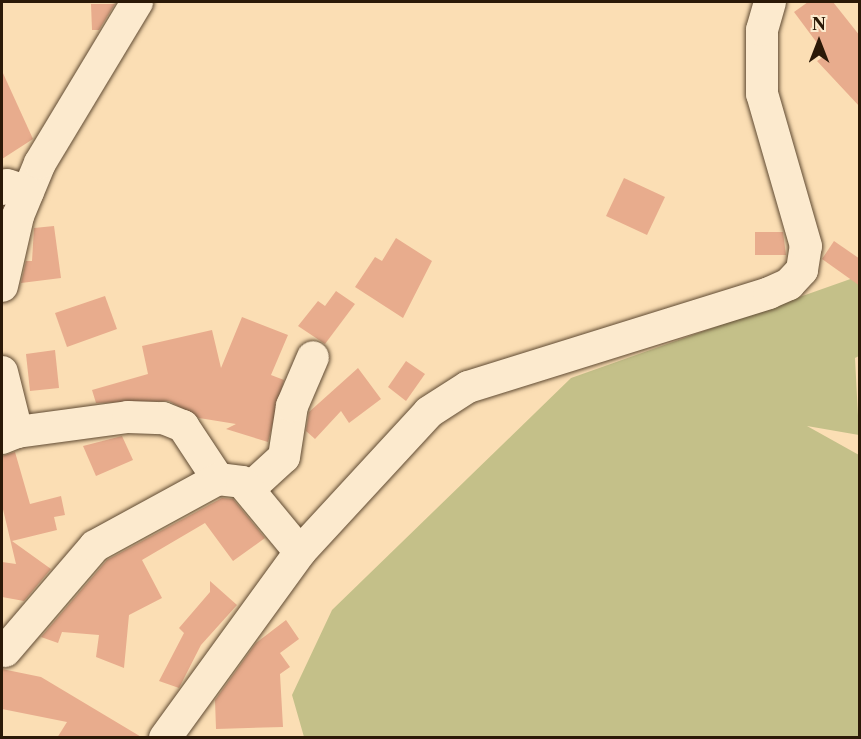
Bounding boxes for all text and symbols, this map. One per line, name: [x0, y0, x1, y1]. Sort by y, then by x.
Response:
north arrow: [789, 12, 849, 72]
text: N: [812, 14, 826, 34]

